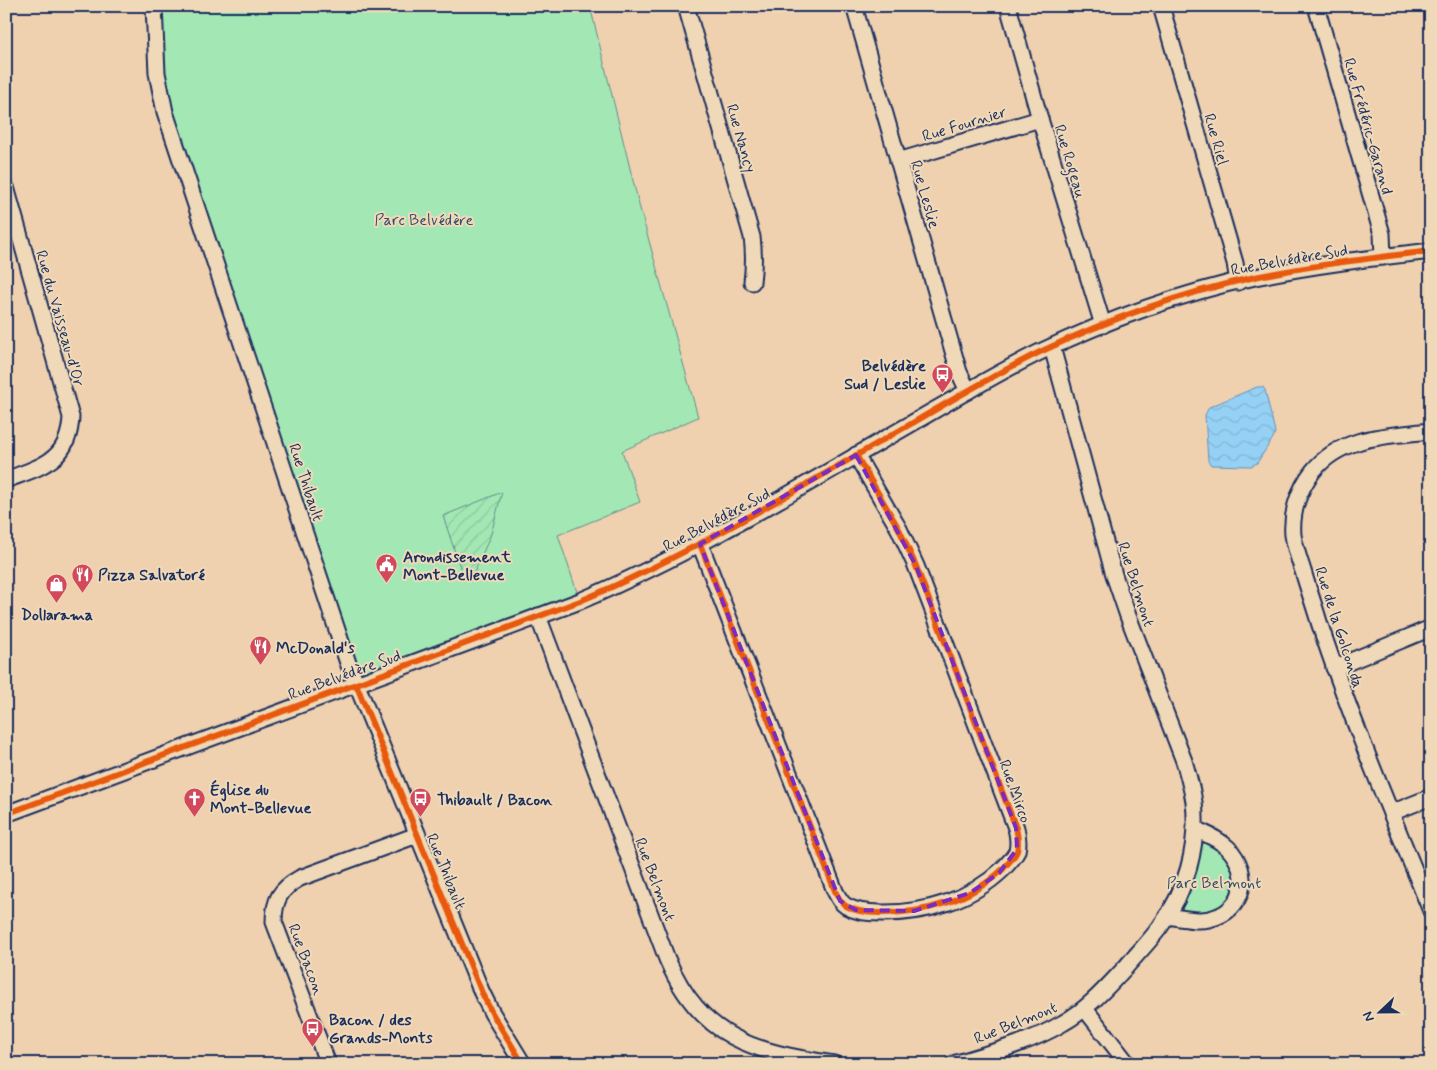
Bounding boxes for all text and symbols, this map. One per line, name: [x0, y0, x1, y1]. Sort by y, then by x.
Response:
street label: Rue Frédéric-Garand: [1338, 56, 1397, 197]
street label: Rue Nancy: [721, 102, 760, 175]
street label: Rue Fournier: [920, 102, 1009, 147]
street label: Rue Riel: [1198, 111, 1233, 168]
street label: Rue Rogeau: [1048, 122, 1091, 201]
street label: Rue Leslie: [905, 158, 944, 231]
park label: Parc Belvédère: [375, 210, 474, 231]
street label: Rue Belvédère Sud: [1229, 240, 1349, 281]
street label: Rue du Vaisseau-d'Or: [30, 248, 89, 389]
place label: Belvédère Sud / Leslie: [844, 356, 926, 395]
bus stop icon: Belvédère Sud / Leslie: [930, 362, 954, 393]
street label: Rue Thibault: [283, 441, 328, 524]
street label: Rue Belvédère Sud: [659, 483, 774, 557]
street label: Rue Belmont: [1112, 539, 1159, 630]
place label: Arondissement Mont-Bellevue: [403, 547, 511, 586]
public building icon: Arondissement Mont-Bellevue: [375, 553, 399, 584]
restaurant icon: Pizza Salvatoré: [70, 562, 94, 593]
street label: Rue de la Golconda: [1309, 564, 1368, 691]
place label: Pizza Salvatoré: [98, 565, 206, 586]
shop icon: Dollarama: [45, 573, 69, 604]
place label: Dollarama: [21, 605, 93, 626]
restaurant icon: McDonald's: [248, 635, 272, 666]
place label: McDonald's: [276, 638, 355, 659]
street label: Rue Belvédère Sud: [285, 645, 404, 706]
street label: Rue Mirco: [993, 757, 1036, 826]
place label: Église du Mont-Bellevue: [210, 779, 311, 819]
church icon: Église du Mont-Bellevue: [182, 786, 206, 817]
bus stop icon: Thibault / Bacon: [409, 787, 433, 818]
place label: Thibault / Bacon: [437, 790, 553, 811]
street label: Rue Thibault: [421, 830, 470, 913]
street label: Rue Belmont: [629, 835, 680, 924]
park label: Parc Belmont: [1167, 873, 1261, 894]
street label: Rue Bacon: [282, 921, 329, 999]
north arrow: [1354, 988, 1404, 1038]
street label: Rue Belmont: [971, 997, 1060, 1050]
text: N: [1359, 1009, 1379, 1024]
place label: Bacon / des Grands-Monts: [329, 1010, 433, 1049]
bus stop icon: Bacon / des Grands-Monts: [301, 1016, 325, 1047]

